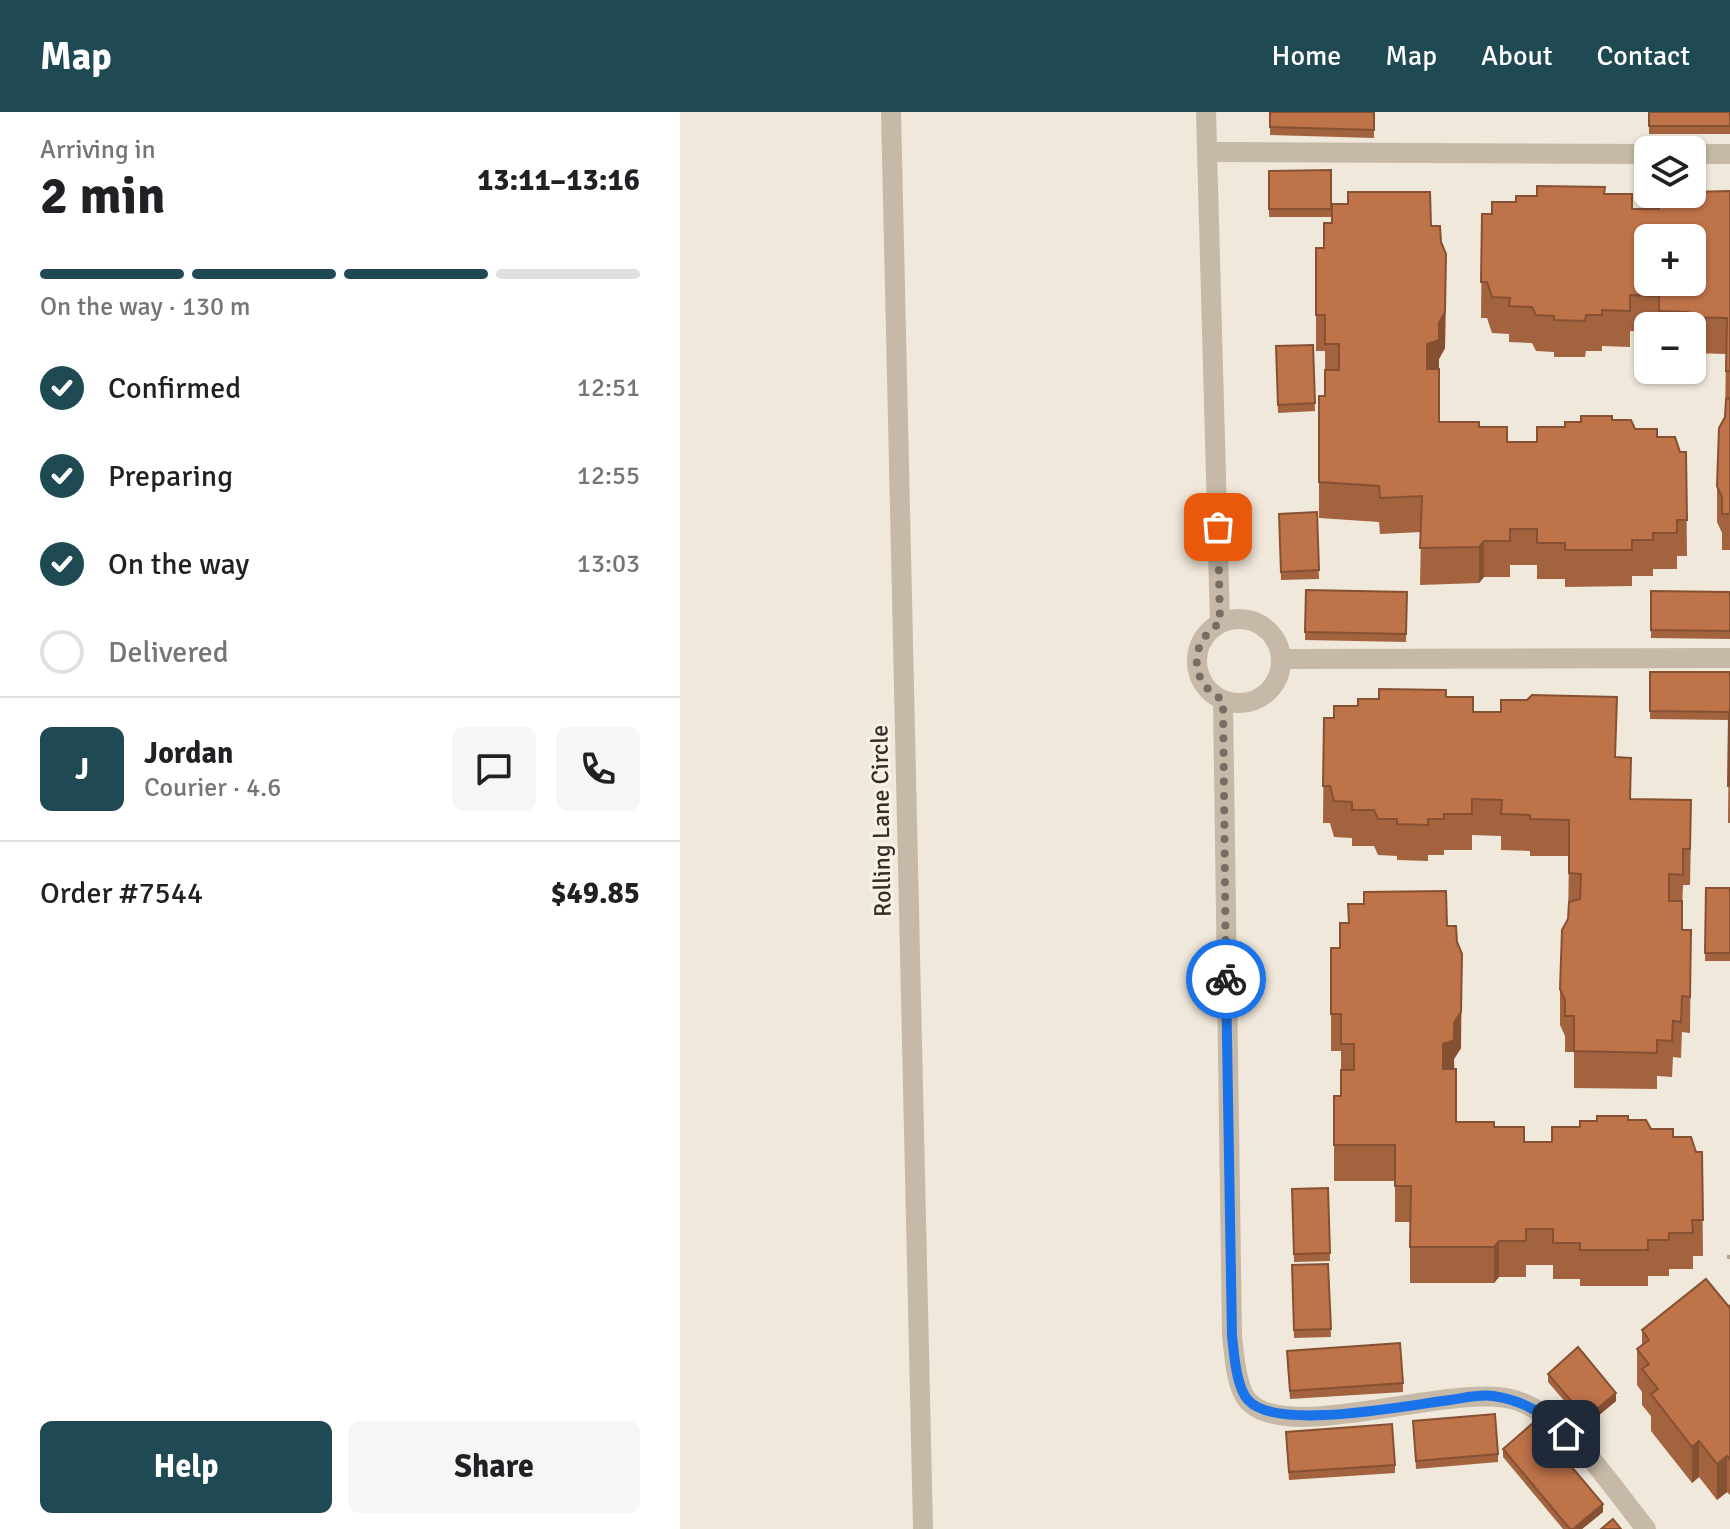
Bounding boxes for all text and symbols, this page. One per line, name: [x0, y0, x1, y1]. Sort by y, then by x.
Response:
text: Map: [40, 33, 112, 80]
text: Home: [1272, 39, 1341, 73]
text: Map: [1385, 39, 1437, 73]
text: About: [1481, 39, 1553, 73]
text: Contact: [1597, 39, 1690, 73]
text: Arriving in: [40, 134, 156, 166]
map controls: [1634, 136, 1706, 384]
button: layers: [1634, 136, 1706, 208]
text: 13:11–13:16: [477, 162, 640, 199]
text: 2 min: [40, 164, 166, 228]
button: +: [1634, 224, 1706, 296]
text: On the way · 130 m: [40, 291, 250, 323]
button: −: [1634, 312, 1706, 384]
icon: check: [40, 366, 84, 410]
text: Confirmed: [108, 370, 241, 407]
text: 12:51: [577, 372, 640, 404]
icon: check: [40, 454, 84, 498]
text: Preparing: [108, 458, 233, 495]
text: 12:55: [577, 460, 640, 492]
pin: [1184, 493, 1252, 561]
icon: bag: [1196, 505, 1240, 549]
icon: check: [40, 542, 84, 586]
text: On the way: [108, 546, 249, 583]
text: 13:03: [577, 548, 640, 580]
text: Delivered: [108, 634, 229, 671]
street label: Rolling Lane Circle: [864, 725, 898, 917]
button: chat: [452, 727, 536, 811]
button: phone: [556, 727, 640, 811]
text: Jordan: [144, 735, 233, 772]
text: J: [75, 751, 89, 788]
text: Courier · 4.6: [144, 772, 281, 804]
text: Order #7544: [40, 875, 203, 912]
text: $49.85: [550, 875, 640, 912]
courier: [1186, 939, 1266, 1019]
icon: bike: [1204, 957, 1248, 1001]
pin: [1532, 1400, 1600, 1468]
icon: home: [1544, 1412, 1588, 1456]
button: Help: [40, 1421, 332, 1513]
button: Share: [348, 1421, 640, 1513]

